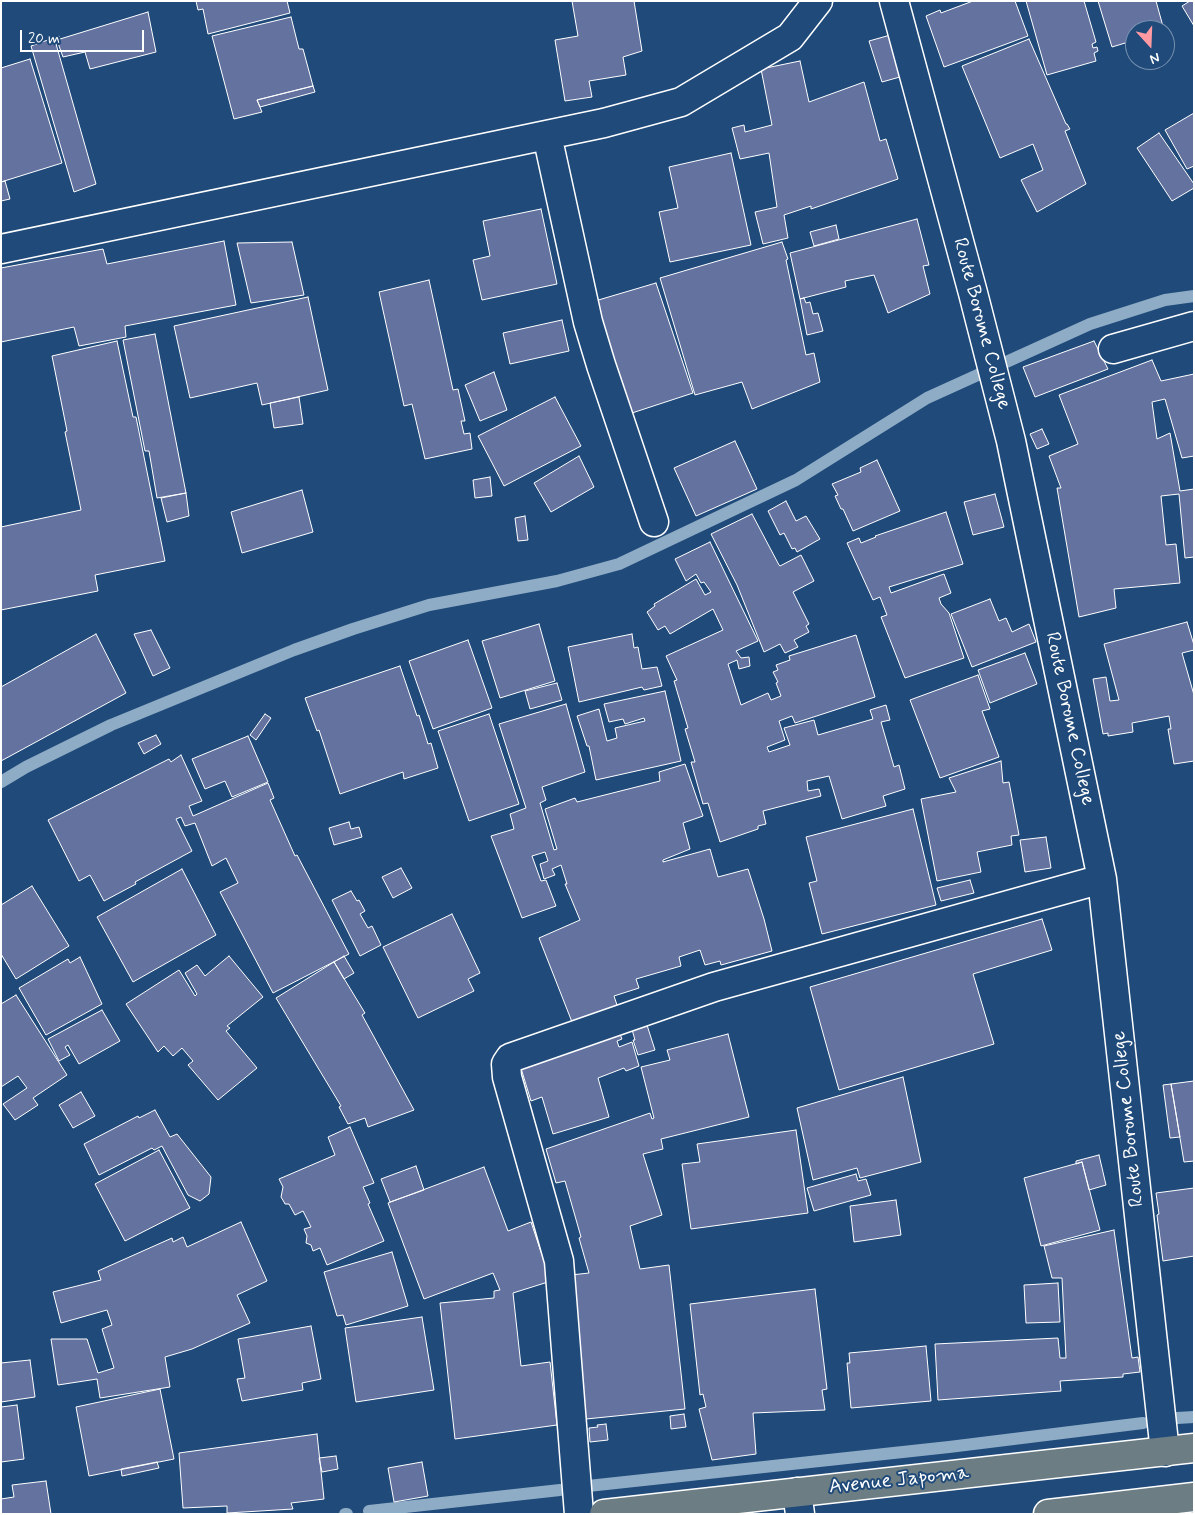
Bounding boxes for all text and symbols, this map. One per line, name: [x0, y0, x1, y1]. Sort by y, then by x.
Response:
scale bar: [22, 20, 146, 52]
north arrow: [1125, 20, 1175, 70]
text: 20 m: [28, 29, 60, 49]
text: N: [1147, 48, 1162, 68]
street label: Route Borome College: [947, 236, 1015, 412]
street label: Route Borome College: [1039, 630, 1099, 808]
street label: Route Borome College: [1108, 1030, 1150, 1208]
street label: Avenue Japoma: [828, 1462, 970, 1500]

